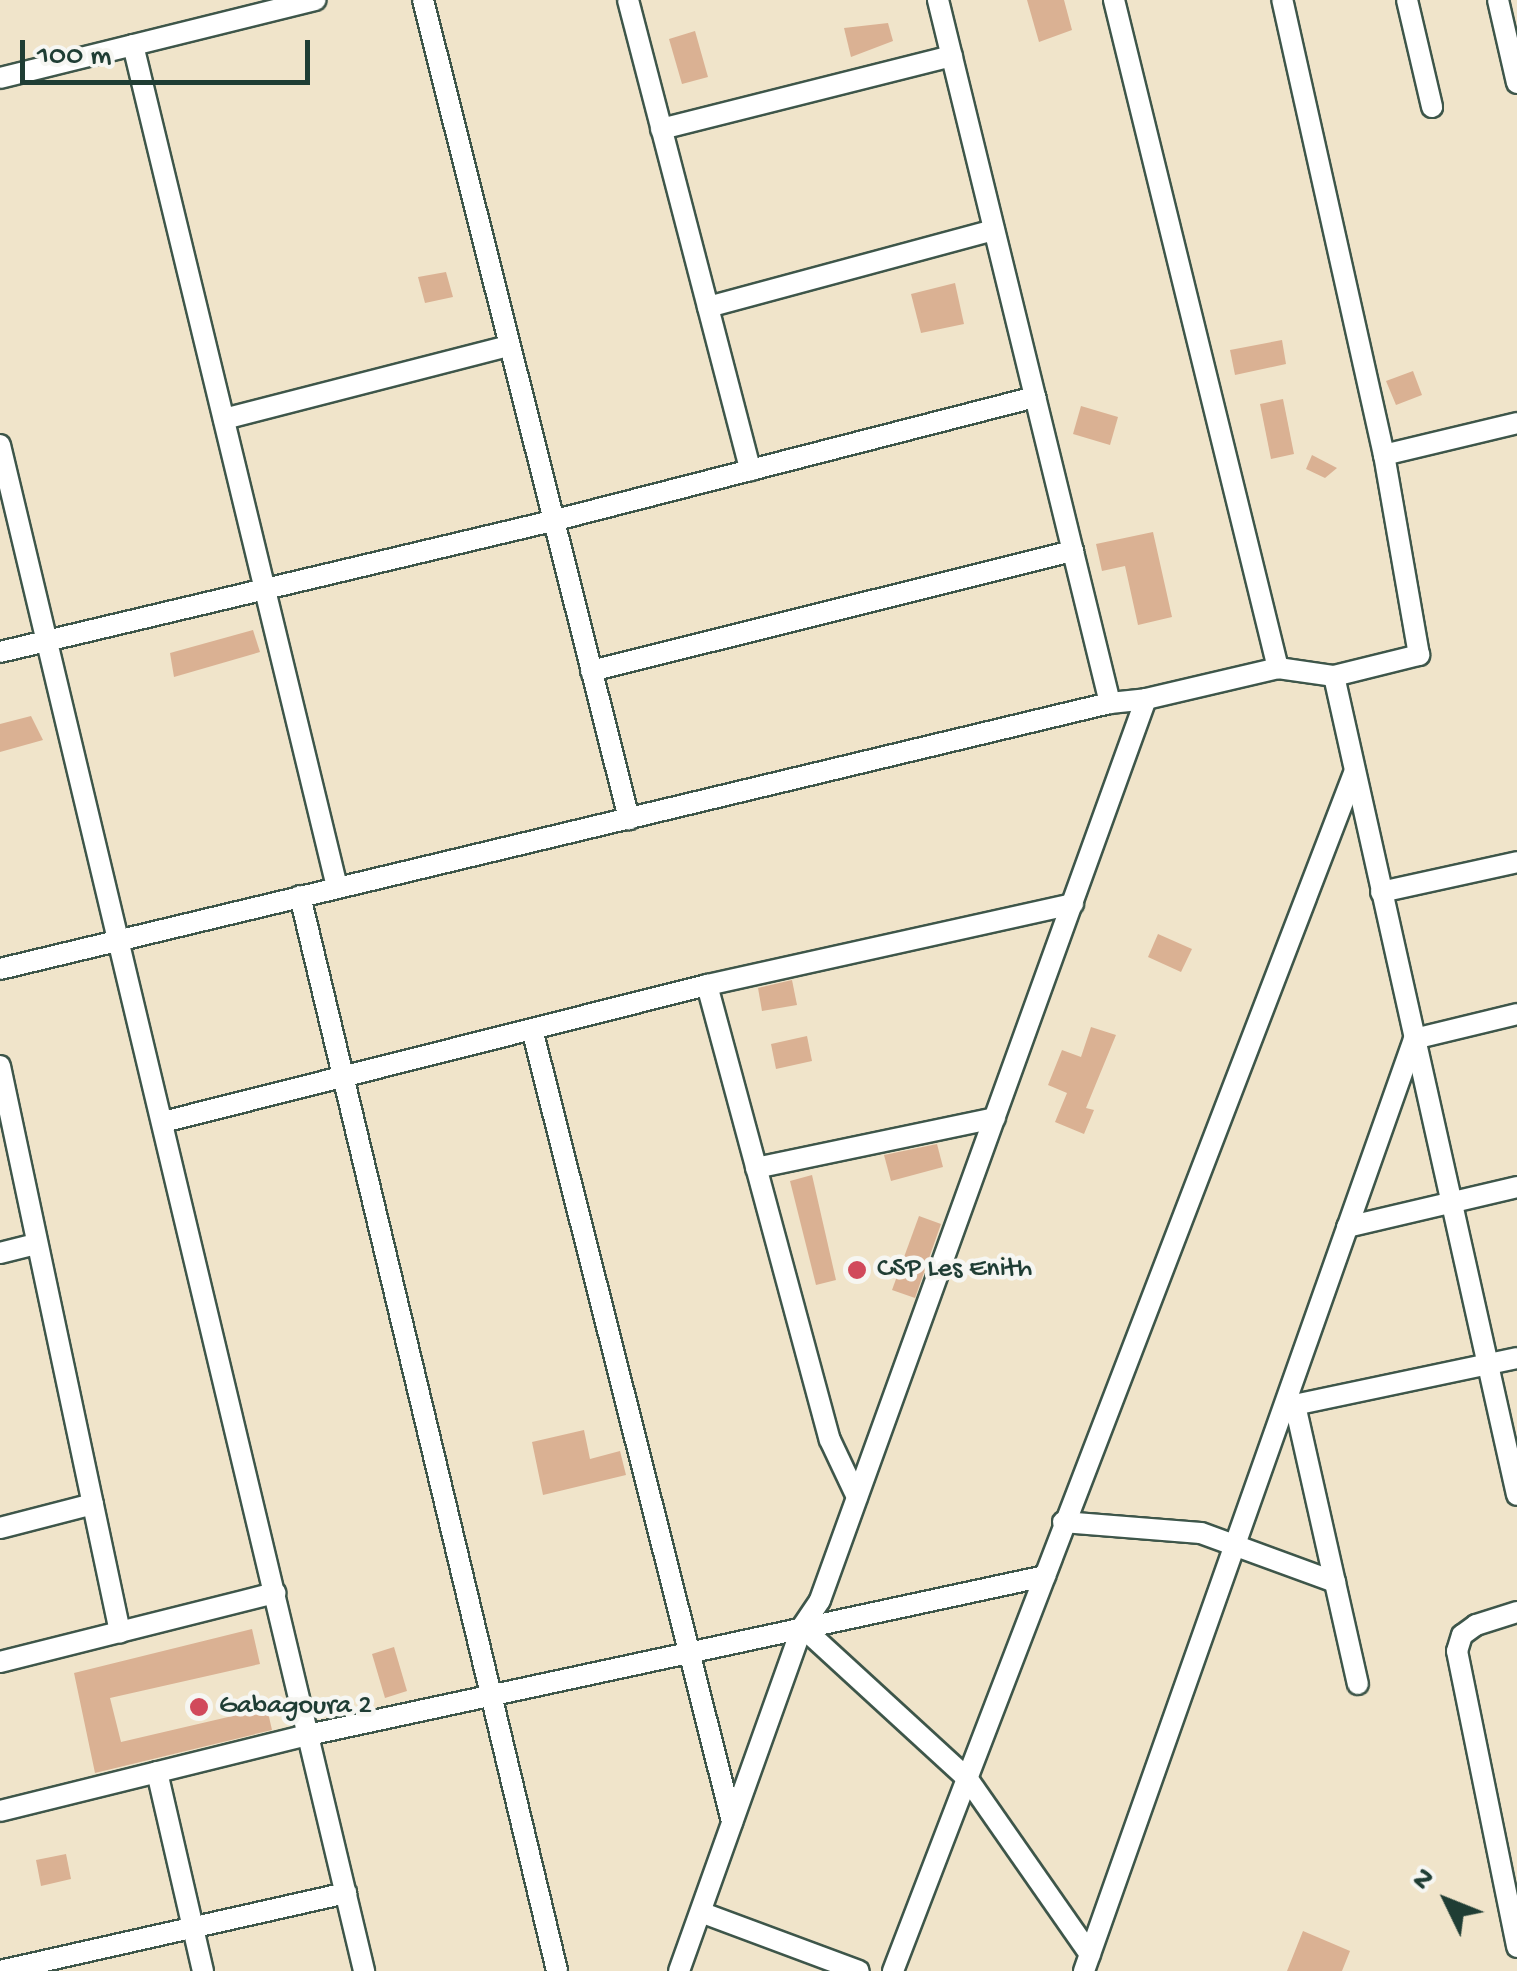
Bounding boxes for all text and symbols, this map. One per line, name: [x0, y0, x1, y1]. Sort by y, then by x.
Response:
scale bar: [25, 20, 315, 82]
text: 100 m: [37, 40, 112, 75]
place label: CSP Les Enith: [877, 1253, 1032, 1287]
marker: CSP Les Enith: [846, 1259, 868, 1281]
place label: Gabagoura 2: [219, 1690, 372, 1724]
marker: Gabagoura 2: [188, 1696, 210, 1718]
north arrow: [1397, 1851, 1497, 1951]
text: N: [1406, 1862, 1443, 1898]

